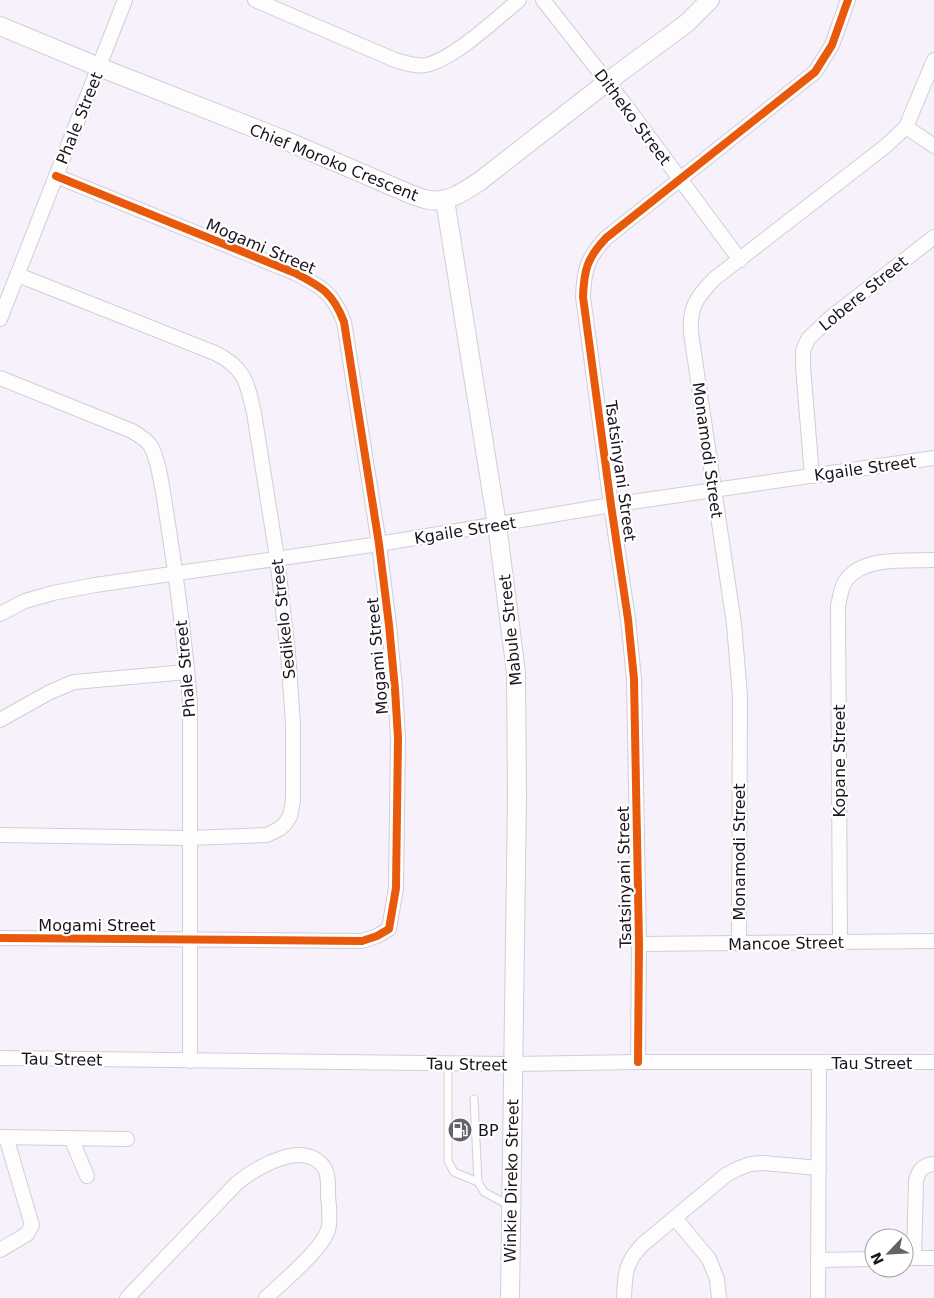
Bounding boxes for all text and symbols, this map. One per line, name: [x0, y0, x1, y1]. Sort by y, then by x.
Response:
street label: Ditheko Street: [590, 66, 675, 169]
street label: Phale Street: [52, 69, 107, 167]
street label: Chief Moroko Crescent: [247, 120, 421, 205]
street label: Mogami Street: [203, 215, 319, 278]
street label: Lobere Street: [815, 252, 911, 335]
street label: Monamodi Street: [689, 381, 726, 519]
street label: Tsatsinyani Street: [601, 398, 640, 543]
street label: Kgaile Street: [813, 452, 917, 485]
street label: Kgaile Street: [413, 513, 517, 548]
street label: Sedikelo Street: [268, 558, 299, 680]
street label: Mabule Street: [495, 573, 526, 687]
street label: Mogami Street: [363, 597, 392, 715]
street label: Phale Street: [172, 620, 199, 718]
street label: Kopane Street: [830, 704, 849, 818]
street label: Monamodi Street: [730, 783, 749, 921]
street label: Tsatsinyani Street: [614, 806, 635, 949]
street label: Mogami Street: [38, 916, 156, 935]
street label: Mancoe Street: [728, 933, 844, 954]
street label: Tau Street: [20, 1049, 103, 1070]
street label: Tau Street: [425, 1054, 508, 1075]
street label: Tau Street: [831, 1054, 912, 1073]
street label: Winkie Direko Street: [501, 1099, 522, 1263]
fuel station icon: BP: [447, 1117, 473, 1143]
place label: BP: [478, 1121, 499, 1140]
north arrow: [864, 1228, 914, 1278]
text: N: [867, 1250, 887, 1267]

